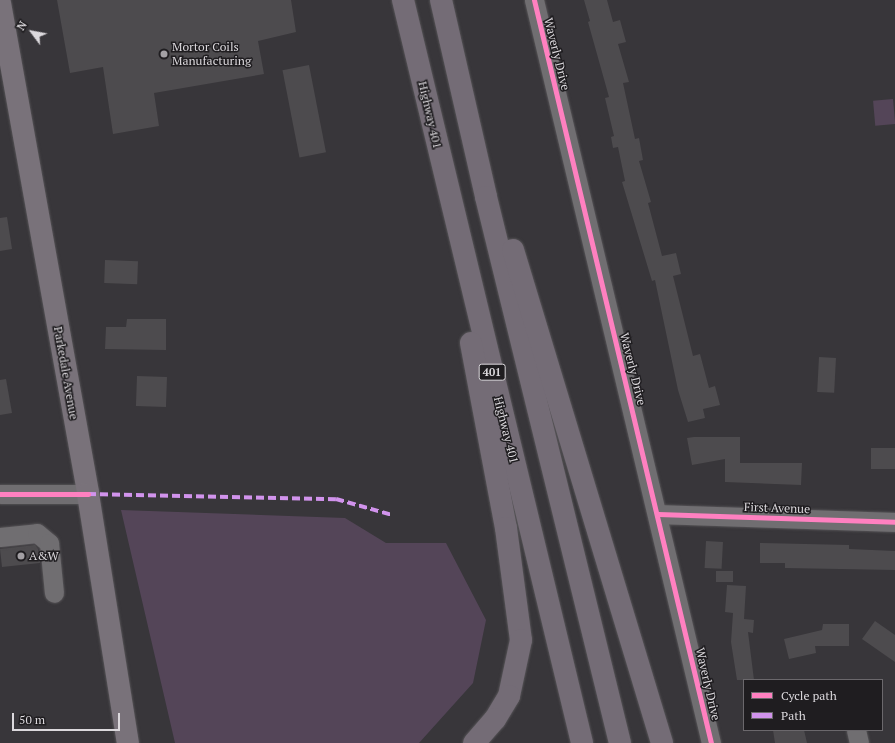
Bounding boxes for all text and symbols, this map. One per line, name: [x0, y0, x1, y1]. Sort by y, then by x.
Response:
north arrow: [12, 12, 52, 52]
street label: Waverly Drive: [541, 16, 573, 92]
text: N: [14, 18, 30, 33]
place label: Mortor Coils Manufacturing: [172, 40, 251, 68]
marker: Mortor Coils Manufacturing: [159, 49, 169, 59]
street label: Highway 401: [415, 80, 445, 150]
street label: Parkedale Avenue: [51, 325, 81, 421]
street label: Waverly Drive: [617, 331, 649, 407]
road number: 401: [478, 363, 506, 381]
street label: Highway 401: [491, 395, 521, 465]
street label: First Avenue: [743, 500, 811, 516]
place label: A&W: [29, 549, 59, 563]
marker: A&W: [16, 551, 26, 561]
street label: Waverly Drive: [693, 646, 723, 722]
legend: [743, 679, 883, 731]
text: Cycle path: [781, 688, 837, 703]
scale bar: [14, 705, 122, 731]
text: Path: [781, 708, 806, 723]
text: 50 m: [19, 712, 45, 727]

